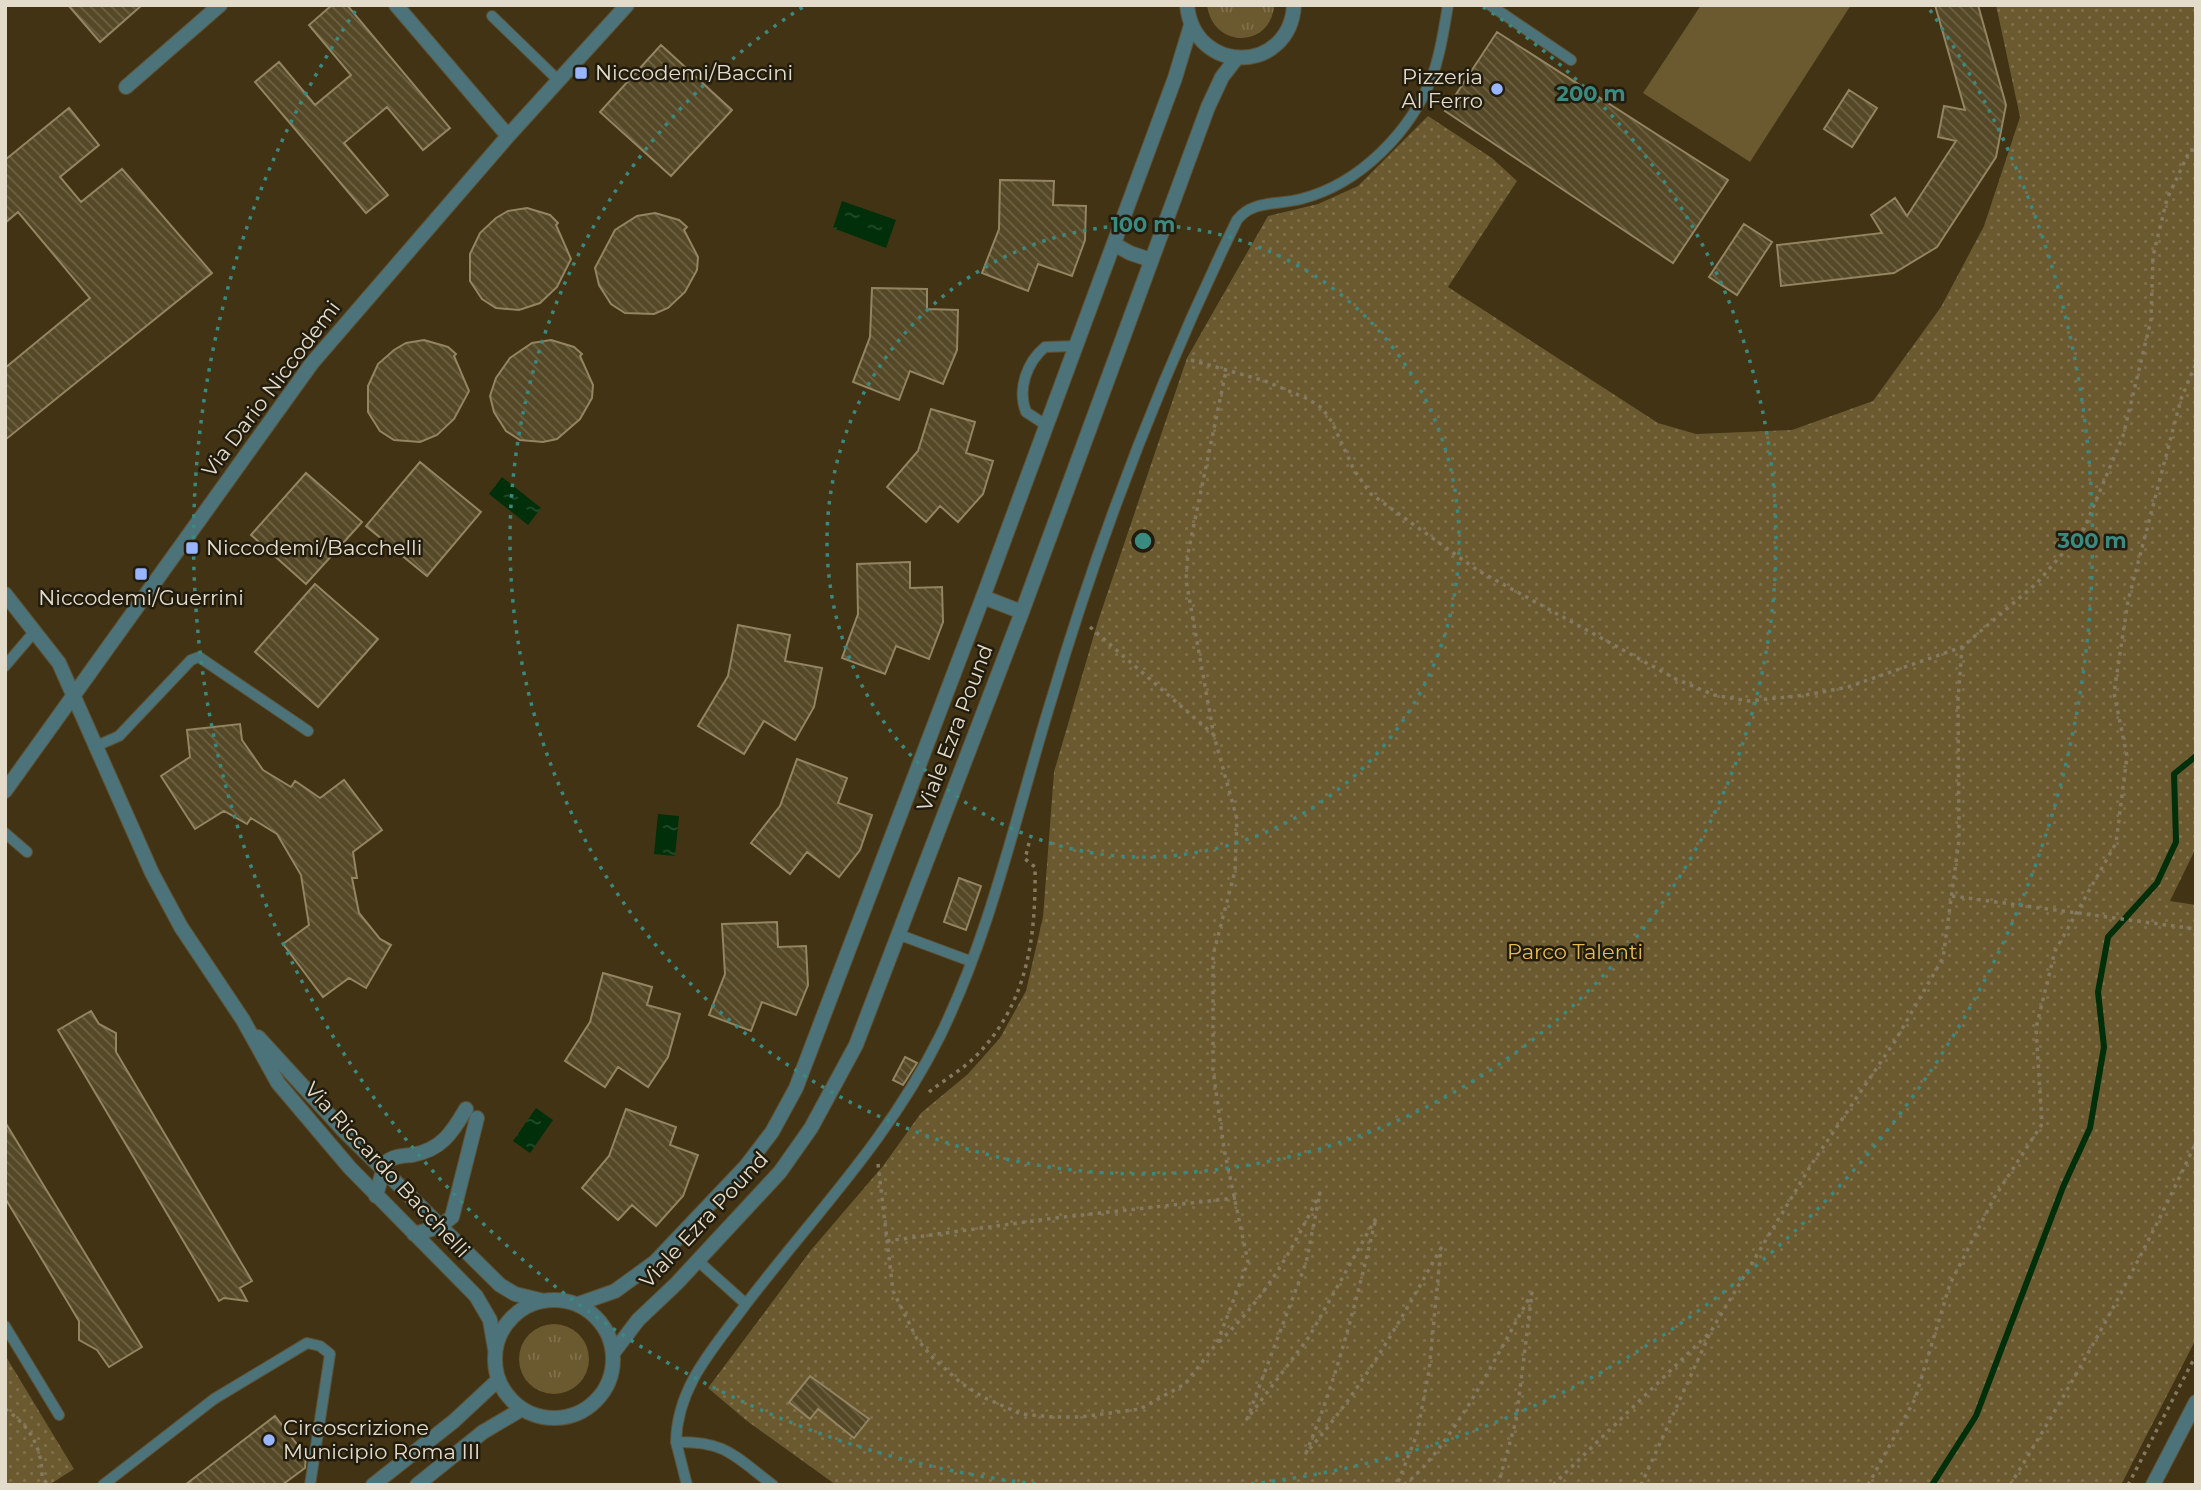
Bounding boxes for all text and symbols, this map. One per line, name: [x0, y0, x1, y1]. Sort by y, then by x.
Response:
place label: Niccodemi/Baccini: [595, 60, 793, 85]
place label: Pizzeria Al Ferro: [1402, 64, 1483, 113]
marker: Niccodemi/Baccini: [573, 65, 589, 81]
marker: Pizzeria Al Ferro: [1489, 81, 1505, 97]
text: 200 m: [1557, 81, 1625, 106]
text: 100 m: [1111, 212, 1175, 237]
street label: Via Dario Niccodemi: [196, 296, 345, 482]
text: 300 m: [2057, 528, 2126, 553]
centre of rings: [1131, 529, 1155, 553]
place label: Niccodemi/Bacchelli: [206, 535, 422, 560]
marker: Niccodemi/Bacchelli: [184, 540, 200, 556]
marker: Niccodemi/Guerrini: [133, 566, 149, 582]
place label: Niccodemi/Guerrini: [38, 585, 244, 610]
street label: Viale Ezra Pound: [911, 641, 998, 815]
park label: Parco Talenti: [1507, 939, 1643, 964]
street label: Via Riccardo Bacchelli: [299, 1077, 475, 1263]
street label: Viale Ezra Pound: [634, 1147, 773, 1293]
place label: Circoscrizione Municipio Roma III: [283, 1415, 480, 1464]
marker: Circoscrizione Municipio Roma III: [261, 1432, 277, 1448]

